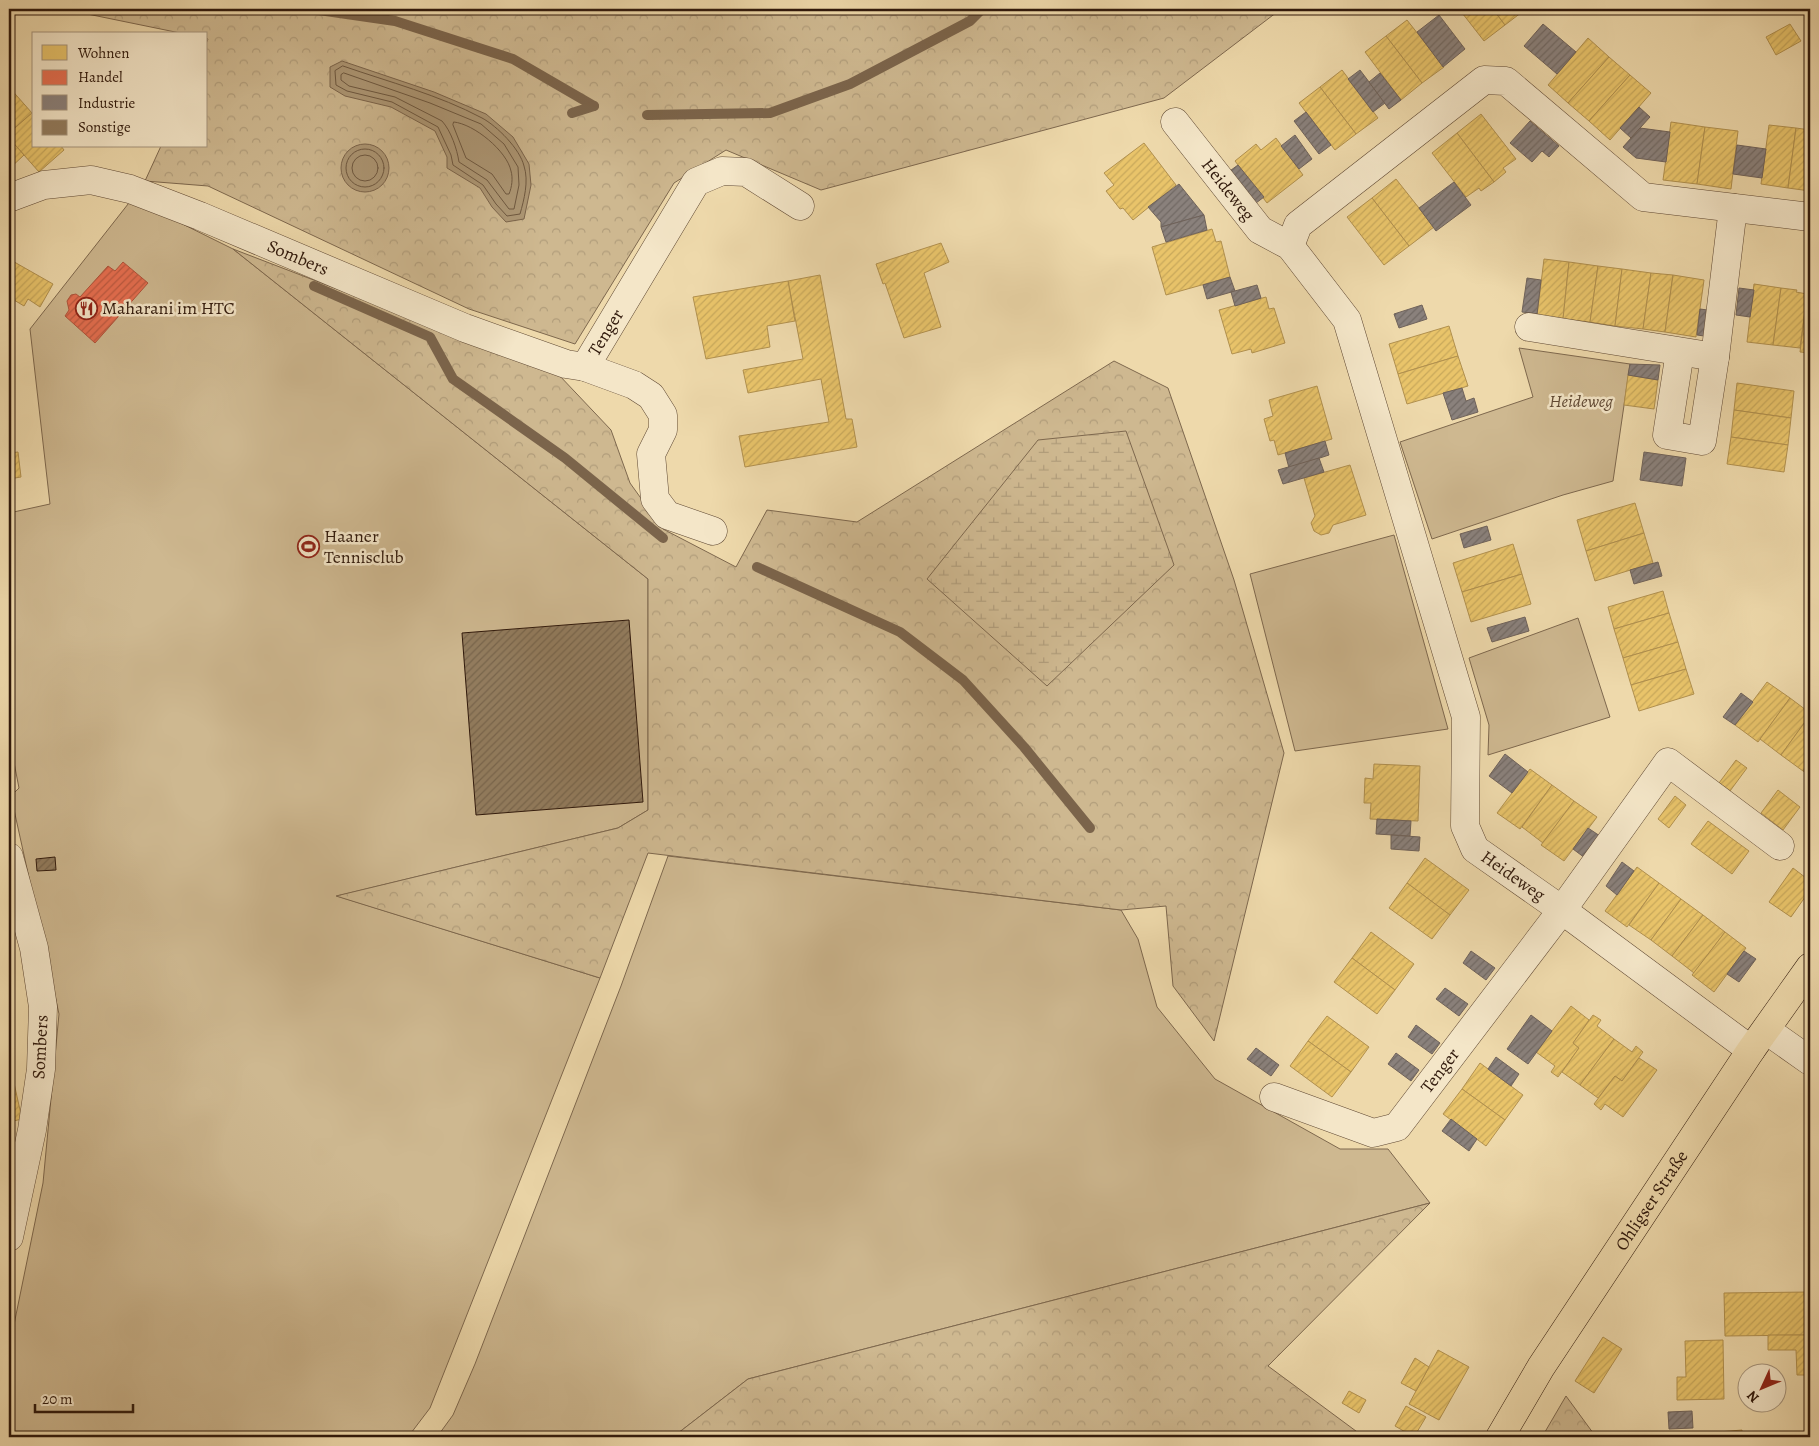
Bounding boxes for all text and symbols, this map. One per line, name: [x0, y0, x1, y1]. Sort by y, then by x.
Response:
legend: [32, 32, 208, 148]
text: Wohnen: [77, 43, 130, 63]
text: Handel: [78, 67, 123, 87]
text: Industrie: [78, 93, 136, 113]
text: Sonstige: [78, 117, 131, 137]
street label: Heideweg: [1196, 153, 1260, 226]
street label: Sombers: [264, 234, 332, 281]
restaurant icon: Maharani im HTC: [74, 296, 98, 320]
place label: Maharani im HTC: [102, 296, 235, 320]
street label: Tenger: [582, 304, 629, 360]
park label: Heideweg: [1549, 389, 1613, 413]
place label: Haaner Tennisclub: [324, 524, 404, 569]
sports icon: Haaner Tennisclub: [296, 534, 320, 558]
street label: Heideweg: [1476, 845, 1550, 907]
street label: Sombers: [26, 1014, 54, 1080]
street label: Tenger: [1415, 1043, 1465, 1098]
street label: Ohligser Straße: [1609, 1145, 1693, 1255]
north arrow: [1736, 1364, 1786, 1414]
scale bar: [35, 1381, 132, 1413]
text: N: [1743, 1386, 1763, 1407]
text: 20 m: [42, 1389, 73, 1409]

